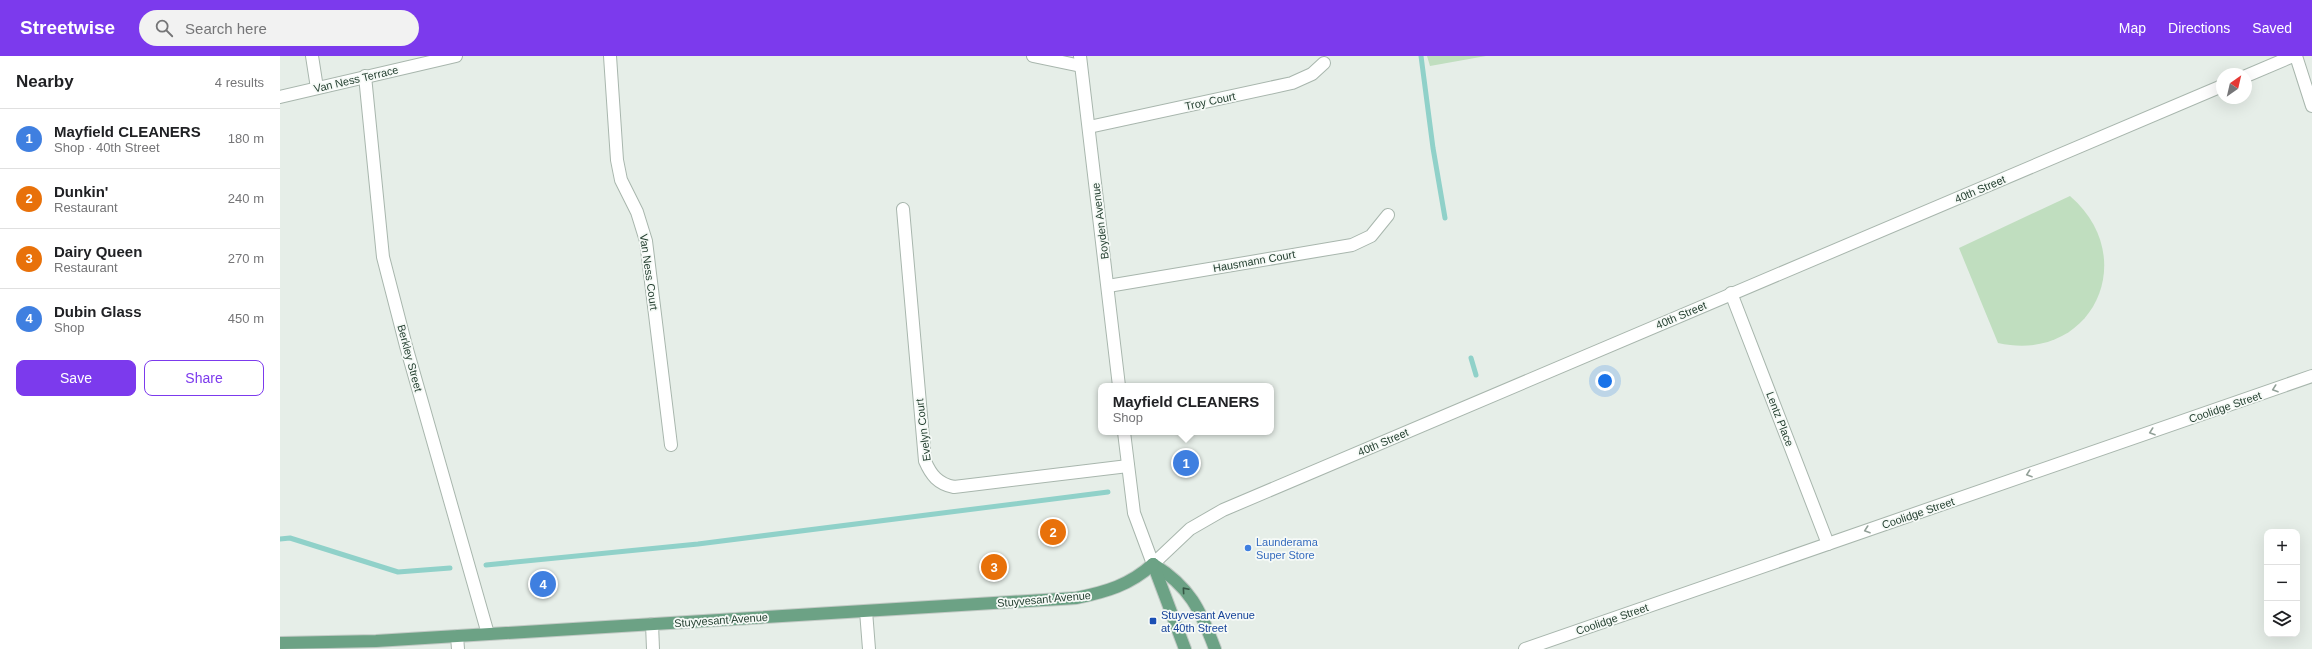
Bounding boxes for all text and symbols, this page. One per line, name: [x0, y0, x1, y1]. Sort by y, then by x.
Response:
search box: [139, 10, 419, 46]
text: Streetwise: [20, 17, 115, 38]
icon: search: [153, 17, 175, 39]
text: Search here: [185, 20, 267, 37]
text: Map: [2119, 20, 2146, 36]
text: Directions: [2168, 20, 2230, 36]
text: Saved: [2252, 20, 2292, 36]
street label: Van Ness Terrace: [313, 63, 399, 95]
north arrow: [2216, 68, 2252, 104]
text: Nearby: [16, 72, 74, 91]
text: 4 results: [215, 75, 264, 90]
street label: Troy Court: [1184, 90, 1236, 112]
text: Mayfield CLEANERS: [54, 123, 201, 140]
text: 1: [25, 131, 33, 146]
text: 180 m: [228, 131, 264, 146]
text: Shop · 40th Street: [54, 140, 160, 155]
street label: 40th Street: [1953, 173, 2007, 205]
street label: Boyden Avenue: [1089, 182, 1111, 260]
text: Dunkin': [54, 183, 108, 200]
text: 2: [25, 191, 33, 206]
text: 240 m: [228, 191, 264, 206]
text: Restaurant: [54, 200, 118, 215]
street label: Van Ness Court: [638, 233, 660, 311]
text: Dairy Queen: [54, 243, 142, 260]
street label: Hausmann Court: [1212, 248, 1296, 274]
text: 3: [25, 251, 33, 266]
text: 270 m: [228, 251, 264, 266]
text: Restaurant: [54, 260, 118, 275]
street label: 40th Street: [1654, 299, 1708, 331]
text: Dubin Glass: [54, 303, 142, 320]
text: 4: [25, 311, 33, 326]
text: 450 m: [228, 311, 264, 326]
text: Shop: [54, 320, 84, 335]
street label: Berkley Street: [395, 323, 425, 393]
button: Save: [16, 360, 136, 396]
button: Share: [144, 360, 264, 396]
your location: [1595, 371, 1615, 391]
popup: [1098, 383, 1274, 435]
one-way arrow: [2272, 384, 2279, 393]
street label: Coolidge Street: [2187, 389, 2263, 425]
street label: Lentz Place: [1764, 390, 1796, 448]
text: Mayfield CLEANERS: [1113, 393, 1259, 410]
street label: Evelyn Court: [913, 398, 933, 462]
text: Shop: [1113, 410, 1143, 425]
street label: 40th Street: [1356, 426, 1410, 458]
one-way arrow: [2149, 427, 2156, 435]
pin: 1: [1173, 448, 1199, 478]
one-way arrow: [2026, 470, 2033, 478]
street label: Coolidge Street: [1880, 495, 1956, 531]
pin: 2: [1040, 517, 1066, 547]
one-way arrow: [1864, 526, 1871, 534]
map controls: [2264, 529, 2300, 637]
button: +: [2264, 529, 2300, 565]
place label: Launderama Super Store: [1256, 536, 1319, 561]
marker: Launderama Super Store: [1243, 543, 1253, 553]
pin: 3: [981, 552, 1007, 582]
button: −: [2264, 565, 2300, 601]
pin: 4: [530, 569, 556, 599]
one-way arrow: [1183, 587, 1190, 595]
street label: Stuyvesant Avenue: [997, 589, 1091, 609]
street label: Coolidge Street: [1574, 601, 1650, 637]
button: layers: [2264, 601, 2300, 637]
place label: Stuyvesant Avenue at 40th Street: [1161, 609, 1255, 634]
street label: Stuyvesant Avenue: [674, 611, 768, 629]
marker: Stuyvesant Avenue at 40th Street: [1148, 616, 1158, 626]

